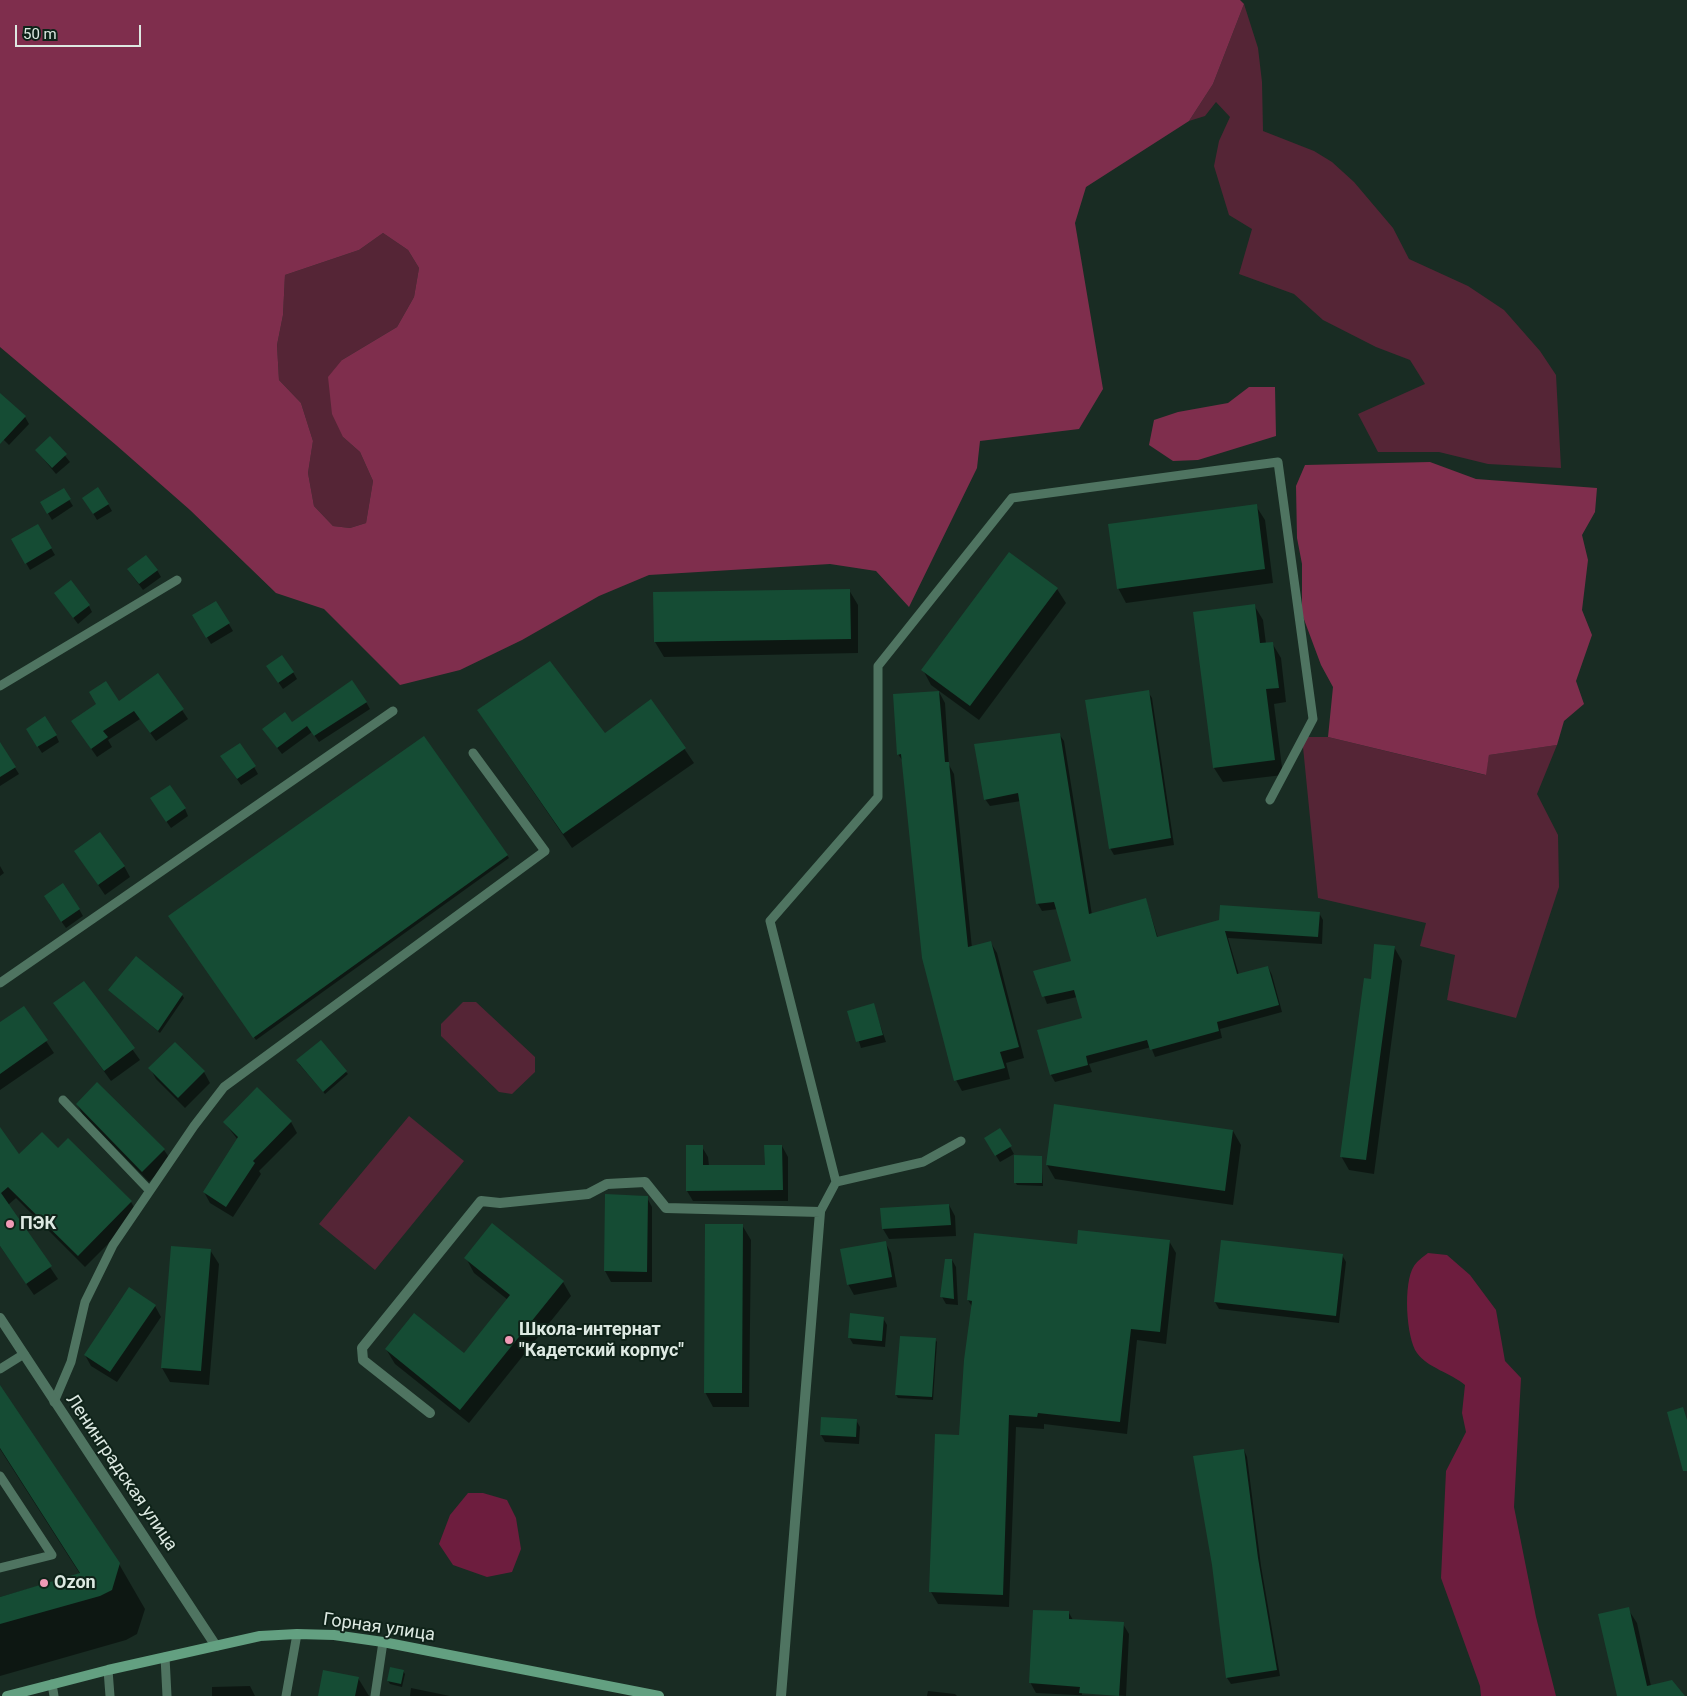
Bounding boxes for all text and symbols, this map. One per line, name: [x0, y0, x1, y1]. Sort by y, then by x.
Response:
scale bar: [18, 15, 144, 47]
text: 50 m: [23, 25, 57, 43]
place label: ПЭК: [20, 1213, 56, 1235]
marker: ПЭК: [4, 1218, 16, 1230]
place label: Школа-интернат "Кадетский корпус": [519, 1319, 684, 1362]
marker: Школа-интернат "Кадетский корпус": [503, 1334, 515, 1346]
street label: Ленинградская улица: [60, 1391, 182, 1555]
place label: Ozon: [54, 1572, 96, 1594]
marker: Ozon: [38, 1577, 50, 1589]
street label: Горная улица: [322, 1609, 436, 1647]

